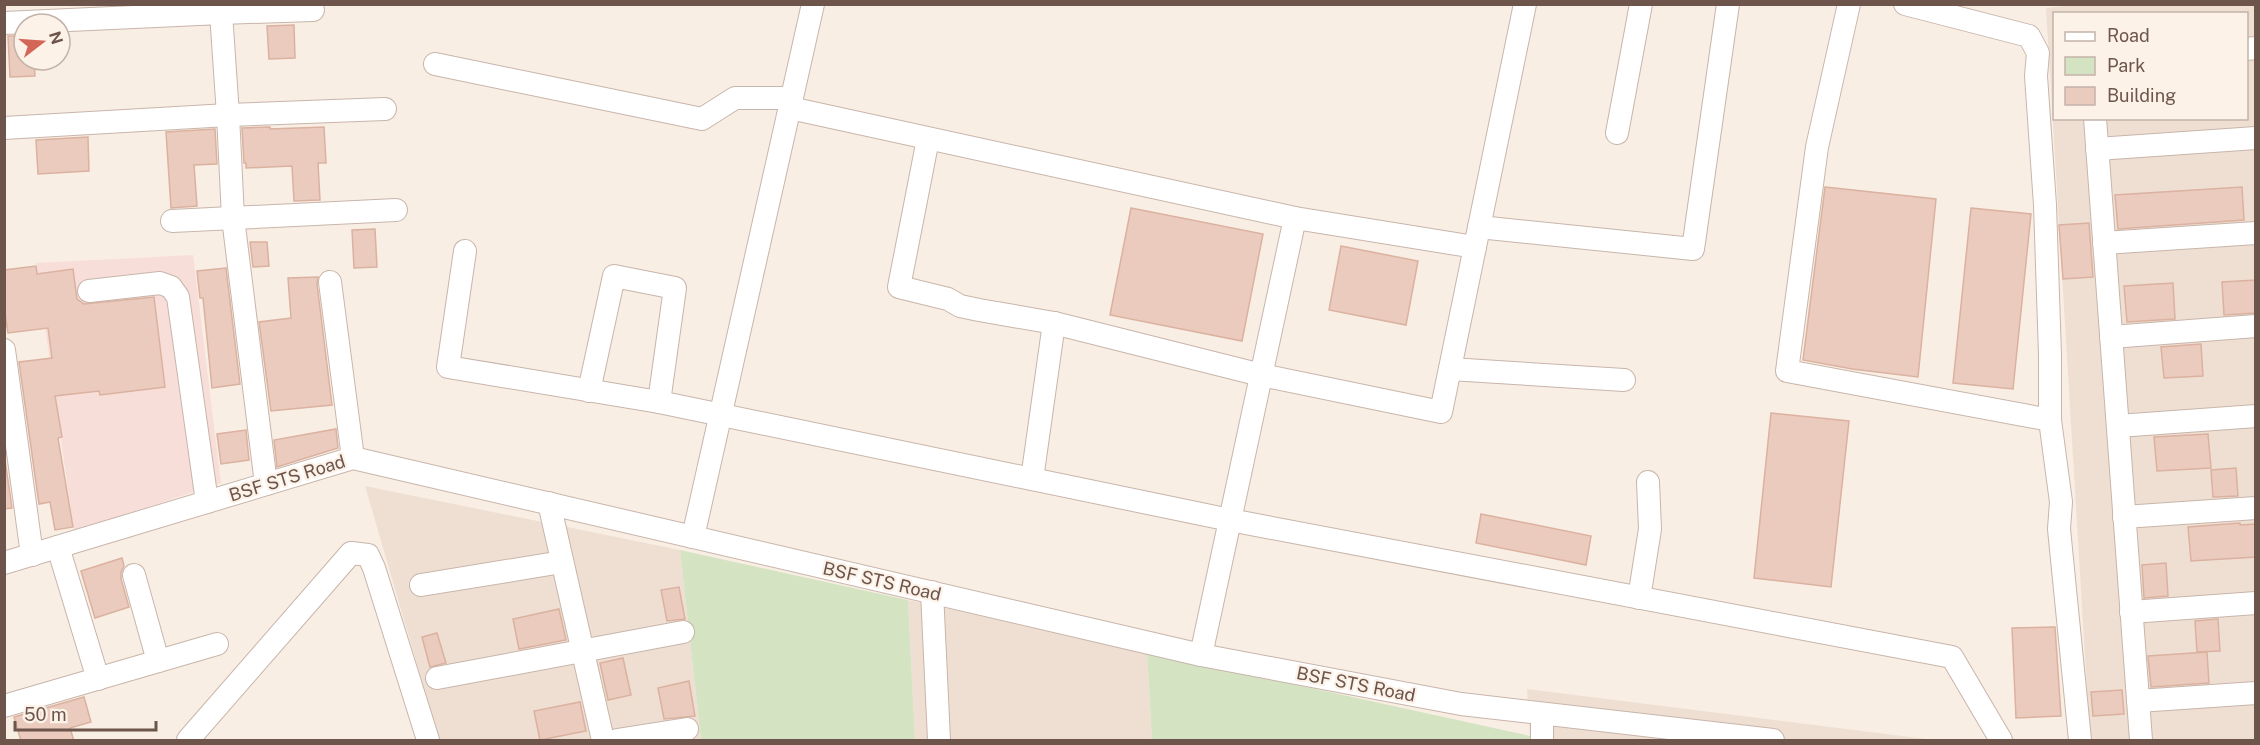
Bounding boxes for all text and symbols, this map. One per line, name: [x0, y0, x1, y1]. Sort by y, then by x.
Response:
north arrow: [12, 12, 72, 72]
legend: [2053, 12, 2248, 120]
text: Road: [2107, 25, 2150, 46]
text: N: [45, 29, 67, 47]
text: Park: [2107, 55, 2145, 76]
text: Building: [2107, 85, 2176, 106]
street label: BSF STS Road: [226, 450, 348, 506]
street label: BSF STS Road: [821, 557, 943, 605]
street label: BSF STS Road: [1295, 662, 1417, 706]
scale bar: [15, 694, 156, 732]
text: 50 m: [24, 704, 67, 725]

